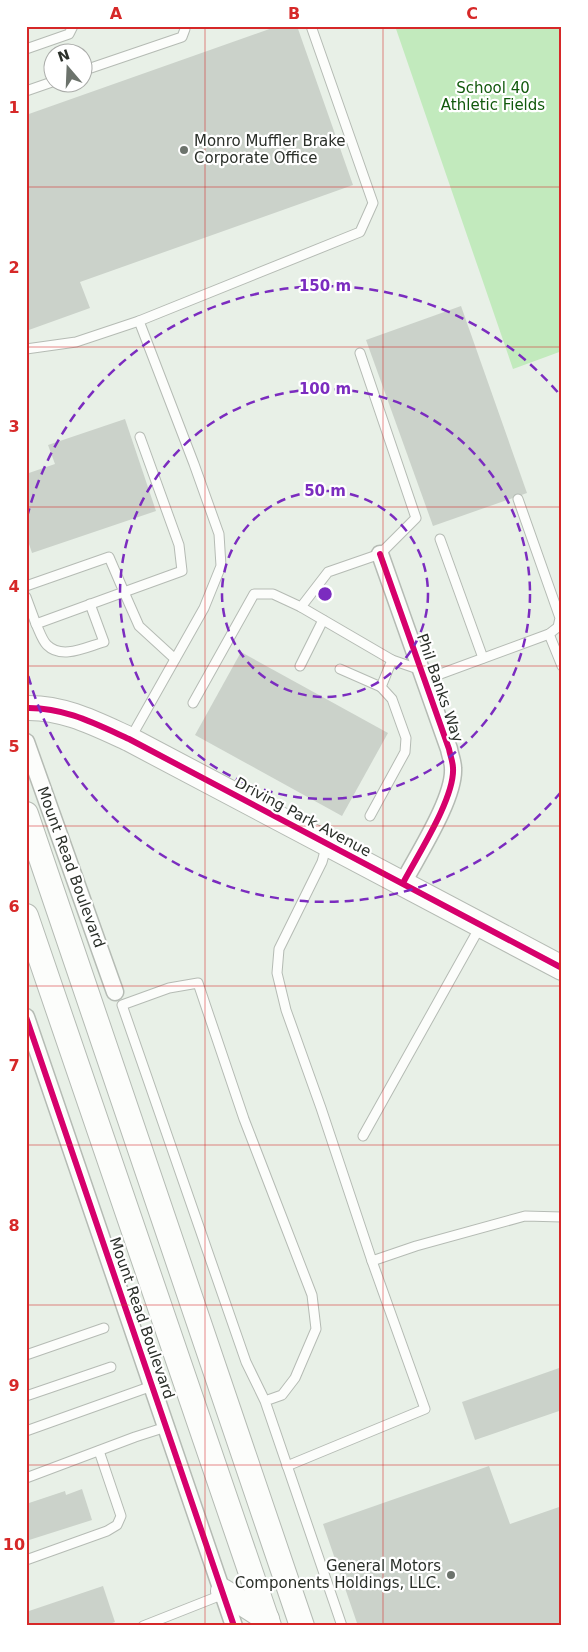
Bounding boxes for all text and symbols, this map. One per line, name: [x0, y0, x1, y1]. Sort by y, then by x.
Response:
text: A: [110, 4, 123, 23]
text: B: [288, 4, 300, 23]
text: C: [466, 4, 478, 23]
north arrow: [42, 42, 92, 92]
text: N: [56, 46, 72, 65]
park label: School 40 Athletic Fields: [441, 79, 545, 114]
text: 1: [8, 98, 20, 117]
place label: Monro Muffler Brake Corporate Office: [194, 132, 346, 167]
marker: Monro Muffler Brake Corporate Office: [178, 144, 190, 156]
text: 2: [8, 258, 20, 277]
text: 150 m: [299, 277, 351, 295]
text: 100 m: [299, 380, 351, 398]
text: 3: [8, 417, 20, 436]
text: 50 m: [304, 482, 346, 500]
text: 4: [8, 577, 20, 596]
centre of rings: [316, 585, 334, 603]
street label: Phil Banks Way: [413, 631, 467, 745]
text: 5: [8, 737, 20, 756]
street label: Driving Park Avenue: [232, 773, 374, 861]
street label: Mount Read Boulevard: [33, 784, 109, 950]
text: 6: [8, 897, 20, 916]
text: 7: [8, 1056, 20, 1075]
text: 8: [8, 1216, 20, 1235]
street label: Mount Read Boulevard: [106, 1235, 178, 1401]
text: 9: [8, 1376, 20, 1395]
text: 10: [3, 1535, 25, 1554]
place label: General Motors Components Holdings, LLC.: [235, 1557, 441, 1592]
marker: General Motors Components Holdings, LLC.: [445, 1569, 457, 1581]

